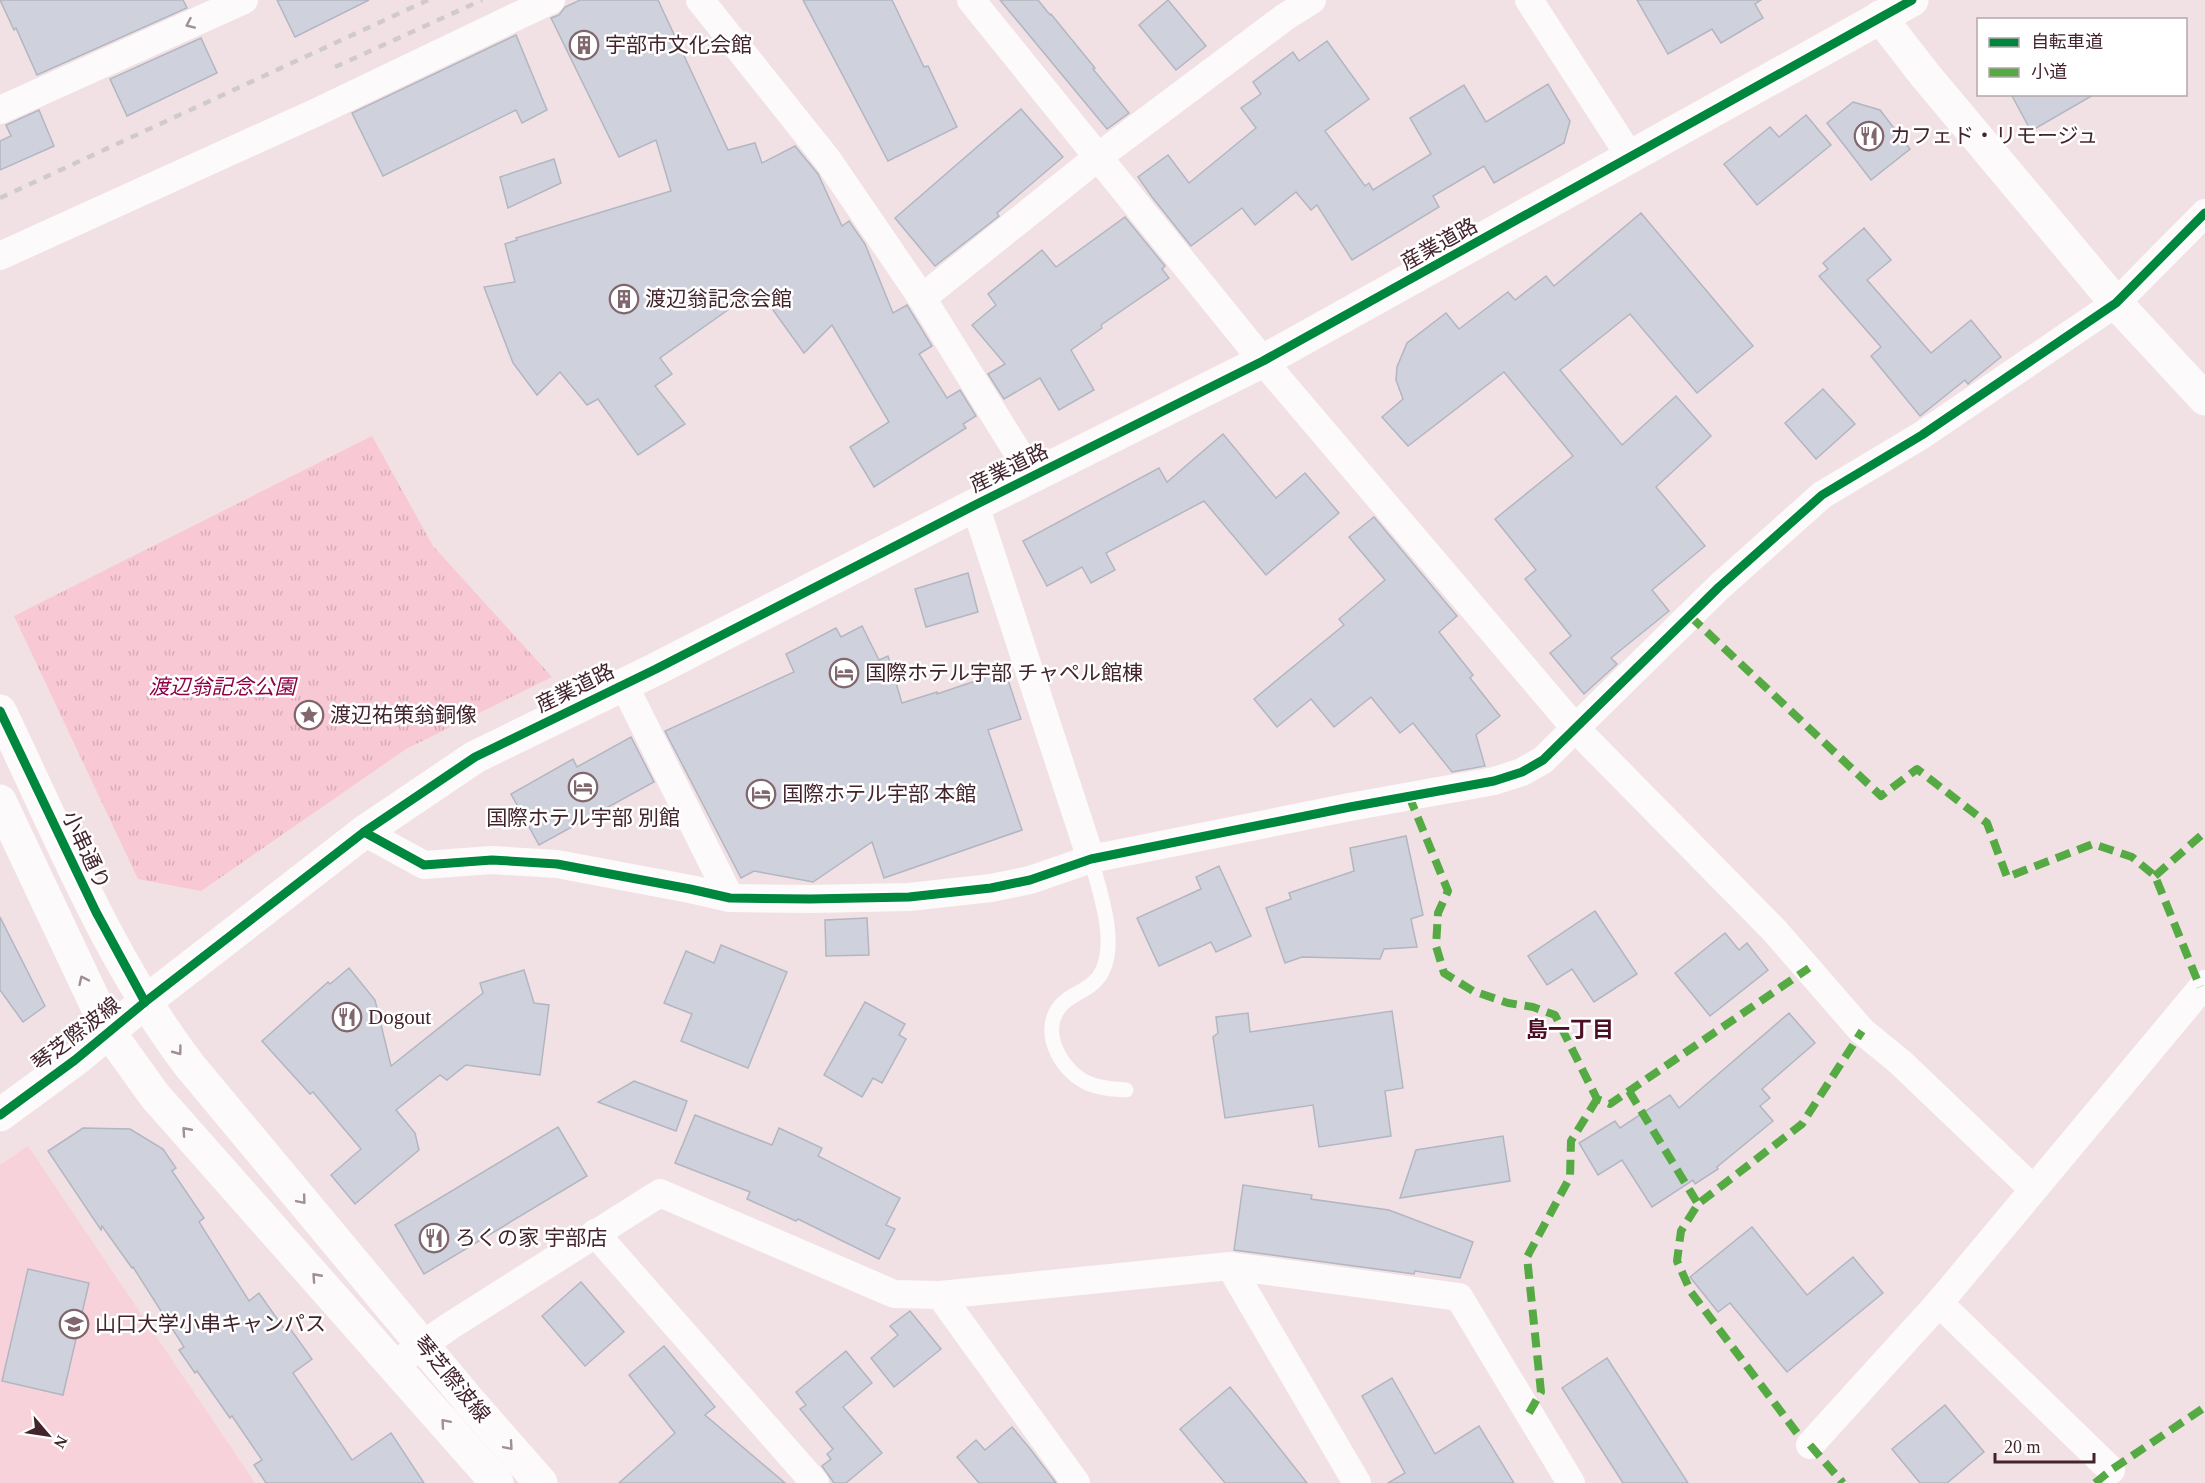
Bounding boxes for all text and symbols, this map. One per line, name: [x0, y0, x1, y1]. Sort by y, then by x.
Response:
one-way arrow: [186, 17, 197, 29]
legend: [1977, 18, 2187, 96]
building icon: 宇部市文化会館: [568, 29, 600, 61]
text: 自転車道: [2031, 32, 2103, 52]
place label: 宇部市文化会館: [605, 33, 752, 57]
text: 小道: [2031, 62, 2067, 82]
restaurant icon: カフェド・リモージュ: [1853, 120, 1885, 152]
place label: カフェド・リモージュ: [1890, 124, 2098, 148]
street label: 産業道路: [1396, 213, 1482, 275]
building icon: 渡辺翁記念会館: [608, 283, 640, 315]
place label: 渡辺翁記念会館: [645, 287, 792, 311]
street label: 産業道路: [966, 439, 1052, 497]
hotel icon: 国際ホテル宇部 チャペル館棟: [828, 657, 860, 689]
street label: 産業道路: [532, 659, 618, 717]
place label: 国際ホテル宇部 チャペル館棟: [865, 661, 1143, 685]
park label: 渡辺翁記念公園: [149, 675, 298, 699]
place icon: 渡辺祐策翁銅像: [293, 699, 325, 731]
place label: 渡辺祐策翁銅像: [330, 703, 477, 727]
hotel icon: 国際ホテル宇部 別館: [567, 771, 599, 803]
hotel icon: 国際ホテル宇部 本館: [745, 778, 777, 810]
place label: 国際ホテル宇部 本館: [782, 782, 976, 806]
place label: 国際ホテル宇部 別館: [486, 806, 680, 830]
street label: 小串通り: [57, 807, 115, 893]
one-way arrow: [79, 975, 91, 986]
street label: 琴芝際波線: [27, 992, 125, 1076]
restaurant icon: Dogout: [331, 1001, 363, 1033]
place label: Dogout: [368, 1005, 431, 1029]
district label: 島一丁目: [1526, 1017, 1614, 1042]
one-way arrow: [171, 1044, 182, 1055]
one-way arrow: [182, 1127, 193, 1138]
one-way arrow: [295, 1194, 306, 1205]
restaurant icon: ろくの家 宇部店: [418, 1222, 450, 1254]
place label: ろくの家 宇部店: [455, 1226, 607, 1250]
one-way arrow: [312, 1273, 323, 1284]
school or university icon: 山口大学小串キャンパス: [58, 1308, 90, 1340]
place label: 山口大学小串キャンパス: [95, 1312, 326, 1336]
street label: 琴芝際波線: [409, 1331, 495, 1427]
north arrow: [18, 1405, 78, 1465]
one-way arrow: [441, 1419, 452, 1430]
scale bar: [1995, 1426, 2094, 1464]
text: N: [50, 1433, 71, 1452]
text: 20 m: [2004, 1437, 2041, 1457]
one-way arrow: [502, 1439, 513, 1450]

